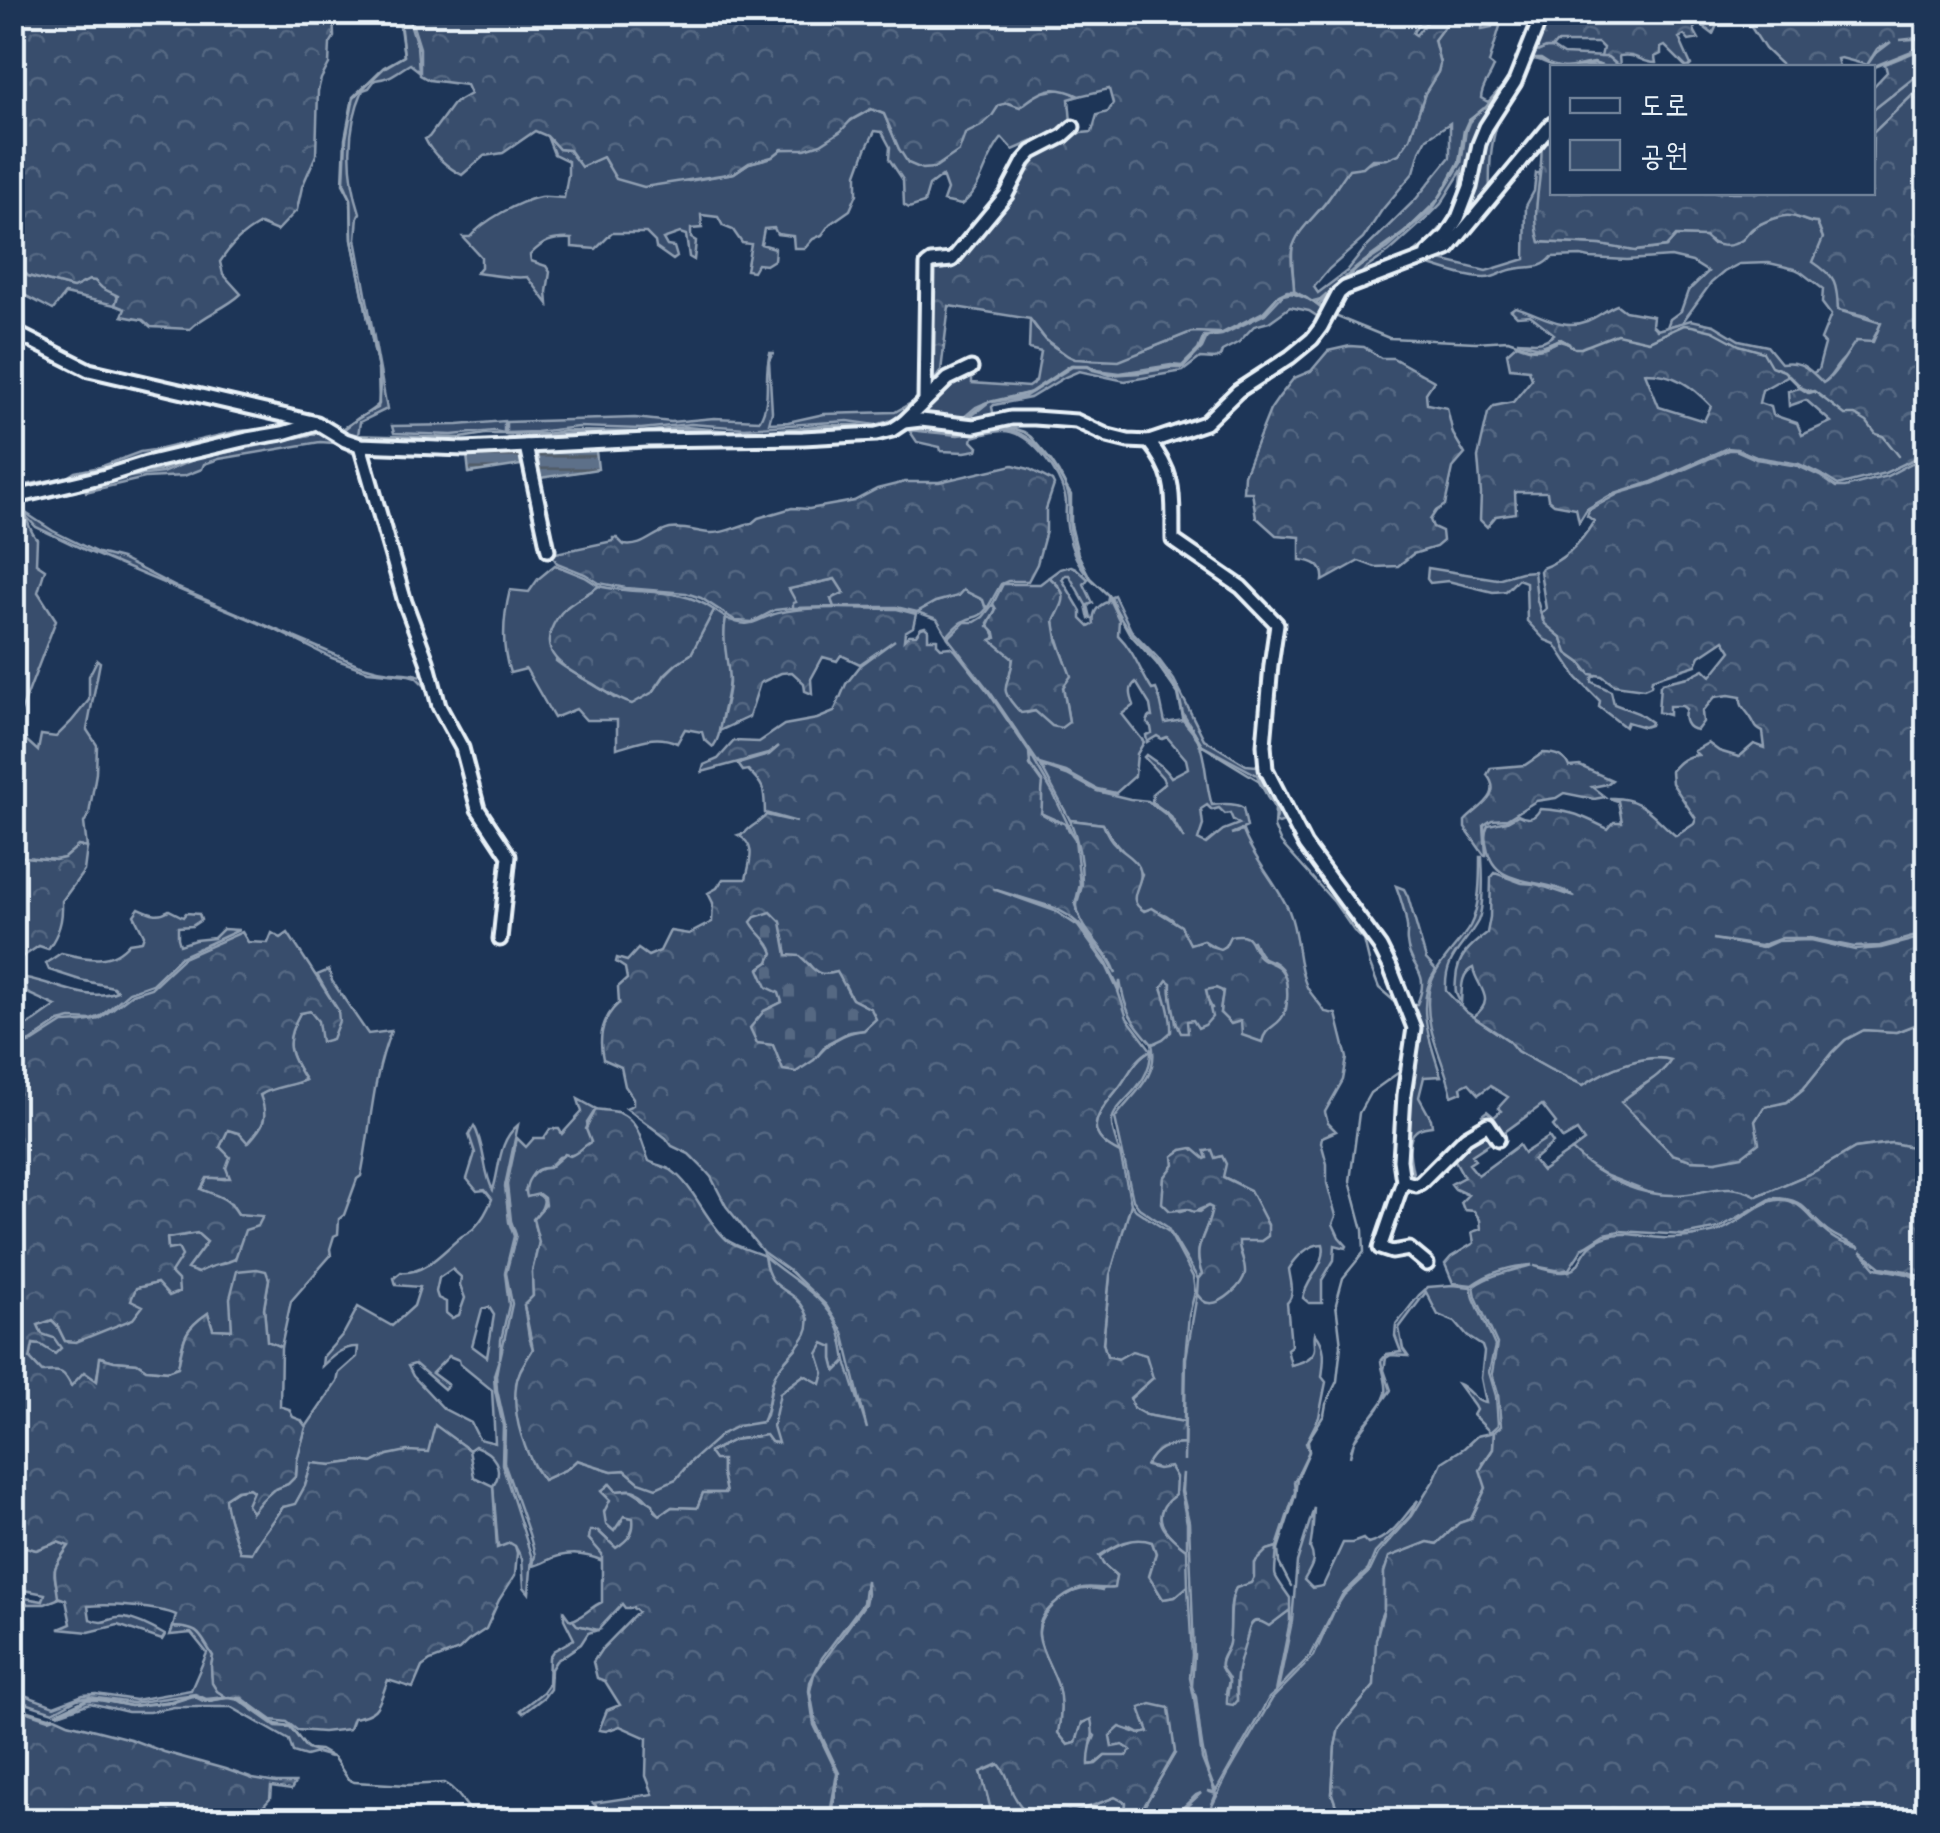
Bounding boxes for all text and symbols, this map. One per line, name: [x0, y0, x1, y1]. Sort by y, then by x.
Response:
legend: [1550, 65, 1875, 195]
text: 도로: [1640, 83, 1688, 131]
text: 공원: [1640, 133, 1688, 181]

